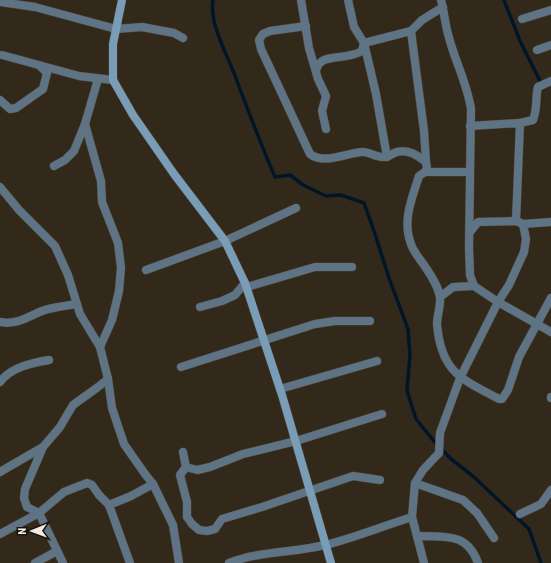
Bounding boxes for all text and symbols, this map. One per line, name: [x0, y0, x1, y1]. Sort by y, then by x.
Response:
north arrow: [12, 511, 52, 551]
text: N: [16, 527, 29, 535]

